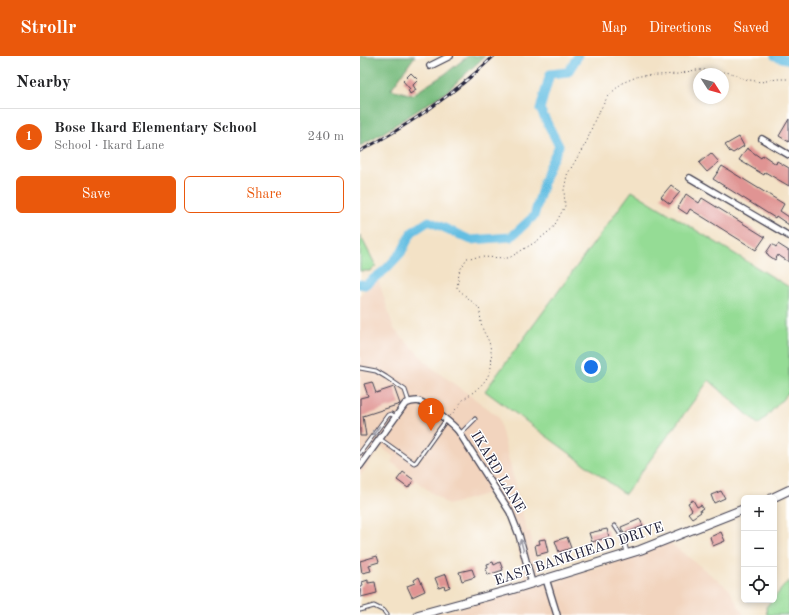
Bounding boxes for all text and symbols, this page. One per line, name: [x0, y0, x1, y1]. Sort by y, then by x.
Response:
text: Strollr: [20, 19, 76, 38]
text: Map: [601, 21, 627, 35]
text: Directions: [649, 21, 711, 35]
text: Saved: [733, 21, 769, 35]
north arrow: [693, 68, 729, 104]
text: Nearby: [16, 74, 71, 91]
text: Bose Ikard Elementary School: [54, 121, 257, 136]
text: 1: [25, 130, 33, 143]
text: 240 m: [307, 130, 344, 143]
text: School · Ikard Lane: [54, 139, 164, 152]
button: Save: [16, 176, 176, 213]
button: Share: [184, 176, 344, 213]
your location: [581, 357, 601, 377]
pin: 1: [418, 398, 444, 431]
one-way arrow: [372, 425, 381, 436]
street label: IKARD LANE: [468, 429, 528, 515]
map controls: [741, 495, 777, 603]
button: +: [741, 495, 777, 531]
street label: EAST BANKHEAD DRIVE: [493, 520, 665, 588]
button: −: [741, 531, 777, 567]
one-way arrow: [518, 539, 525, 552]
button: locate: [741, 567, 777, 603]

